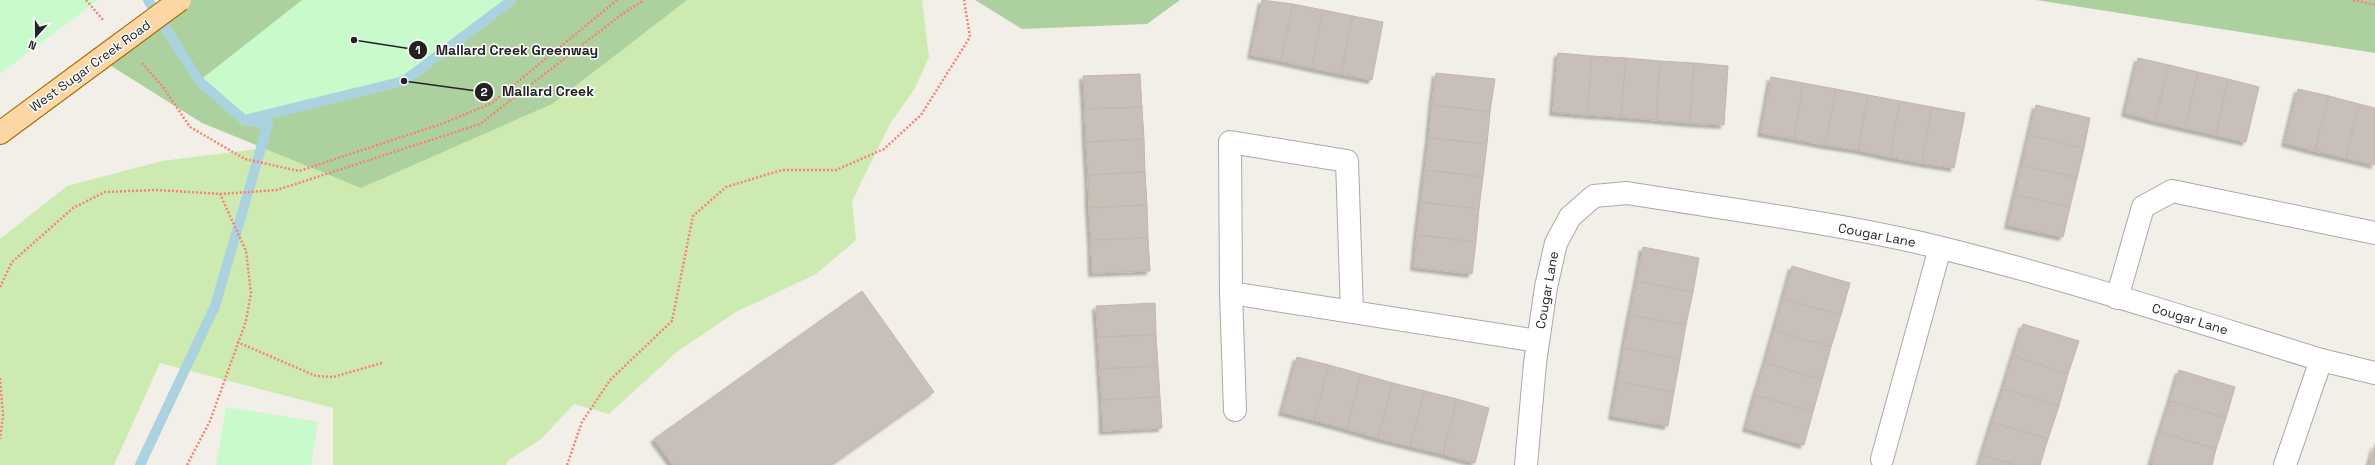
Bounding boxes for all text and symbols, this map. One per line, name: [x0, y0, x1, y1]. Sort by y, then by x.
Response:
north arrow: [16, 16, 56, 56]
street label: West Sugar Creek Road: [26, 16, 154, 116]
text: N: [26, 37, 38, 53]
callout: Mallard Creek Greenway: [408, 37, 607, 63]
text: Mallard Creek Greenway: [436, 41, 598, 59]
text: 1: [415, 42, 421, 58]
callout: Mallard Creek: [474, 79, 602, 105]
text: Mallard Creek: [502, 82, 594, 100]
text: 2: [480, 84, 488, 100]
street label: Cougar Lane: [1837, 219, 1917, 251]
street label: Cougar Lane: [1532, 250, 1562, 330]
street label: Cougar Lane: [2150, 299, 2230, 339]

